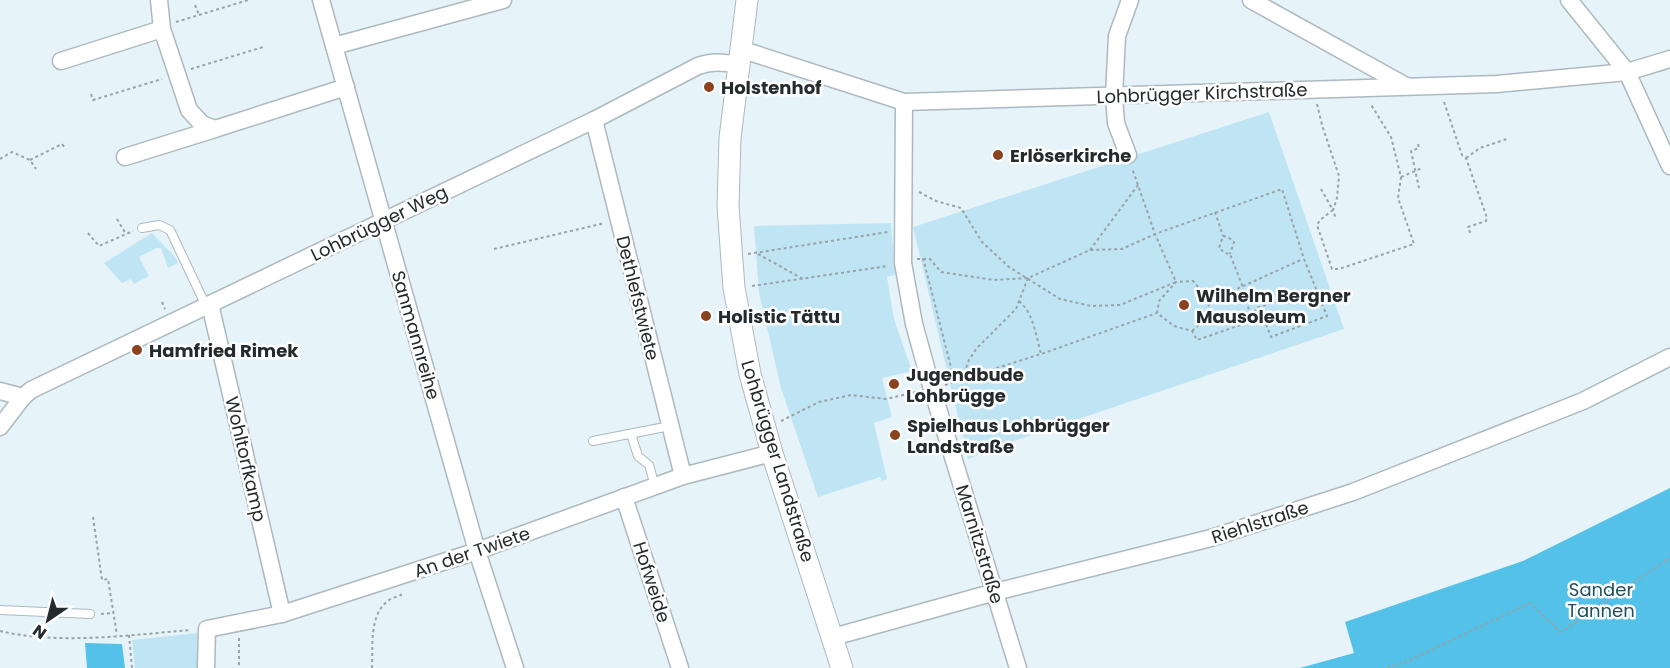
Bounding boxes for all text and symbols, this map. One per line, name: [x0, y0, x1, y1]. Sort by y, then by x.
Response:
place label: Holstenhof: [721, 75, 822, 100]
street label: Lohbrügger Kirchstraße: [1096, 77, 1308, 109]
marker: Holstenhof: [702, 80, 716, 94]
place label: Erlöserkirche: [1010, 143, 1131, 168]
marker: Erlöserkirche: [991, 148, 1005, 162]
street label: Lohbrügger Weg: [306, 179, 452, 267]
street label: Dethlefstwiete: [610, 233, 666, 363]
street label: Sanmannreihe: [386, 268, 446, 402]
place label: Wilhelm Bergner Mausoleum: [1196, 283, 1351, 329]
marker: Wilhelm Bergner Mausoleum: [1177, 298, 1191, 312]
place label: Holistic Tättu: [718, 304, 840, 329]
marker: Holistic Tättu: [699, 309, 713, 323]
place label: Hamfried Rimek: [149, 338, 299, 363]
marker: Hamfried Rimek: [130, 343, 144, 357]
street label: Lohbrügger Landstraße: [735, 357, 821, 565]
place label: Jugendbude Lohbrügge: [906, 362, 1024, 408]
marker: Jugendbude Lohbrügge: [887, 377, 901, 391]
street label: Wohltorfkamp: [219, 394, 273, 524]
place label: Spielhaus Lohbrügger Landstraße: [907, 413, 1110, 459]
marker: Spielhaus Lohbrügger Landstraße: [888, 428, 902, 442]
street label: Marnitzstraße: [950, 481, 1010, 607]
street label: Riehlstraße: [1208, 495, 1312, 549]
street label: An der Twiete: [411, 520, 533, 584]
street label: Hofweide: [627, 538, 677, 626]
park label: Sander Tannen: [1567, 577, 1635, 623]
north arrow: [18, 590, 78, 650]
text: N: [28, 619, 51, 645]

